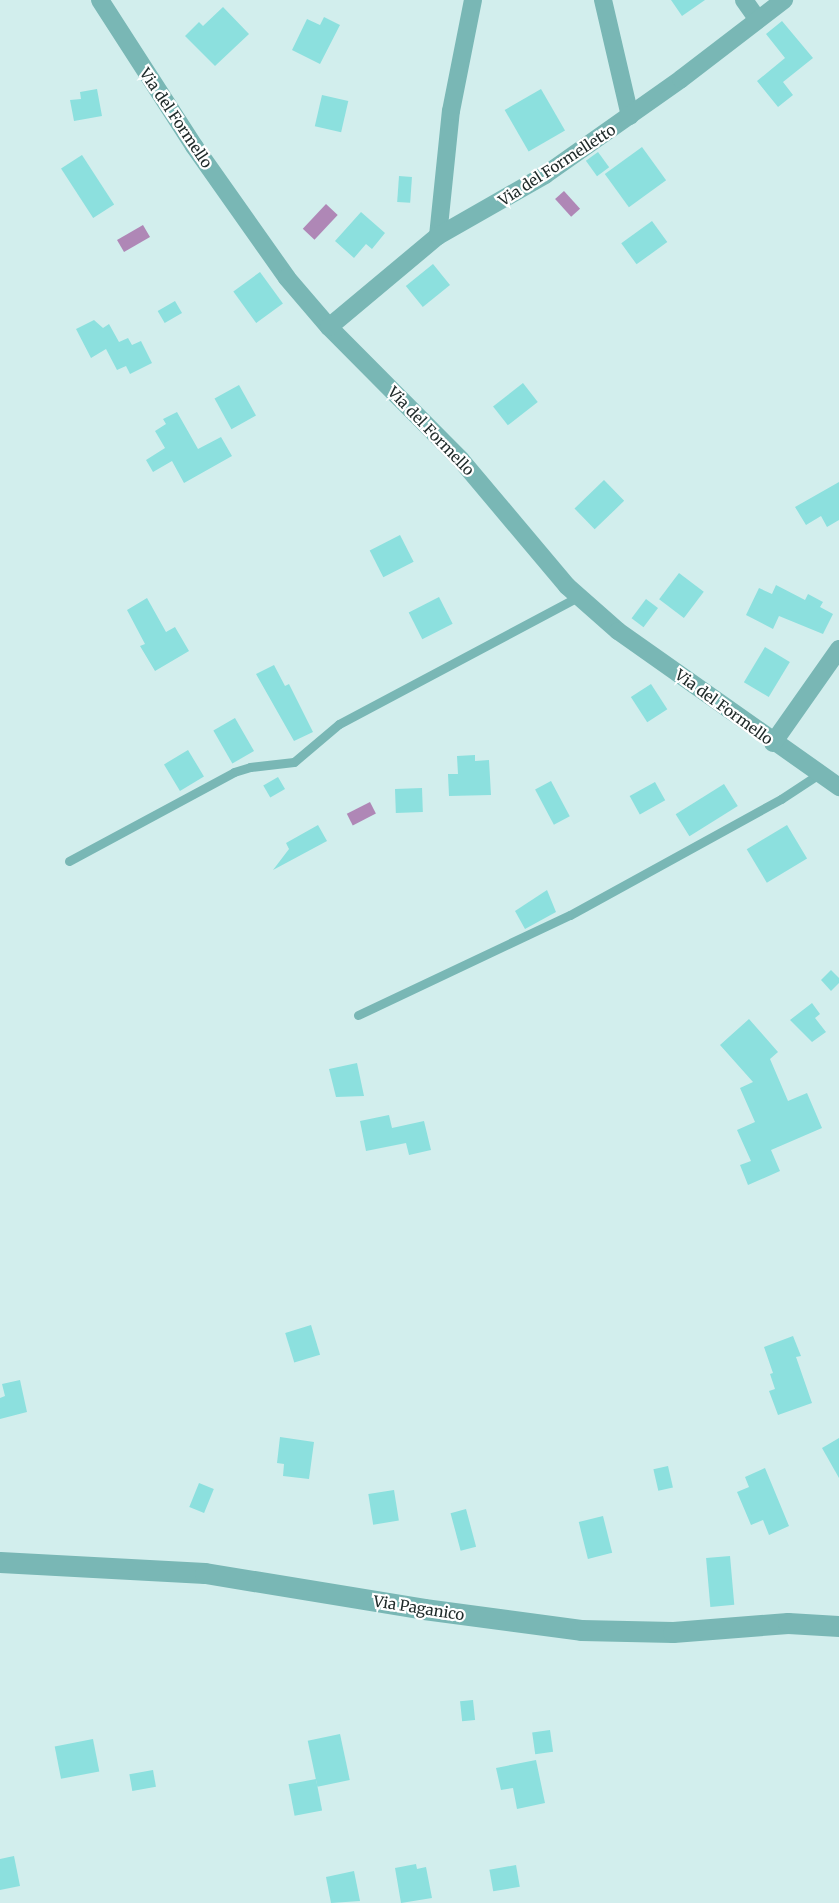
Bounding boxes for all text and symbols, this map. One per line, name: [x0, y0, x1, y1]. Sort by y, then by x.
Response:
street label: Via del Formello: [136, 65, 216, 171]
street label: Via del Formelletto: [495, 121, 619, 209]
street label: Via del Formello: [384, 383, 478, 479]
street label: Via del Formello: [672, 666, 776, 748]
street label: Via Paganico: [372, 1592, 466, 1624]

